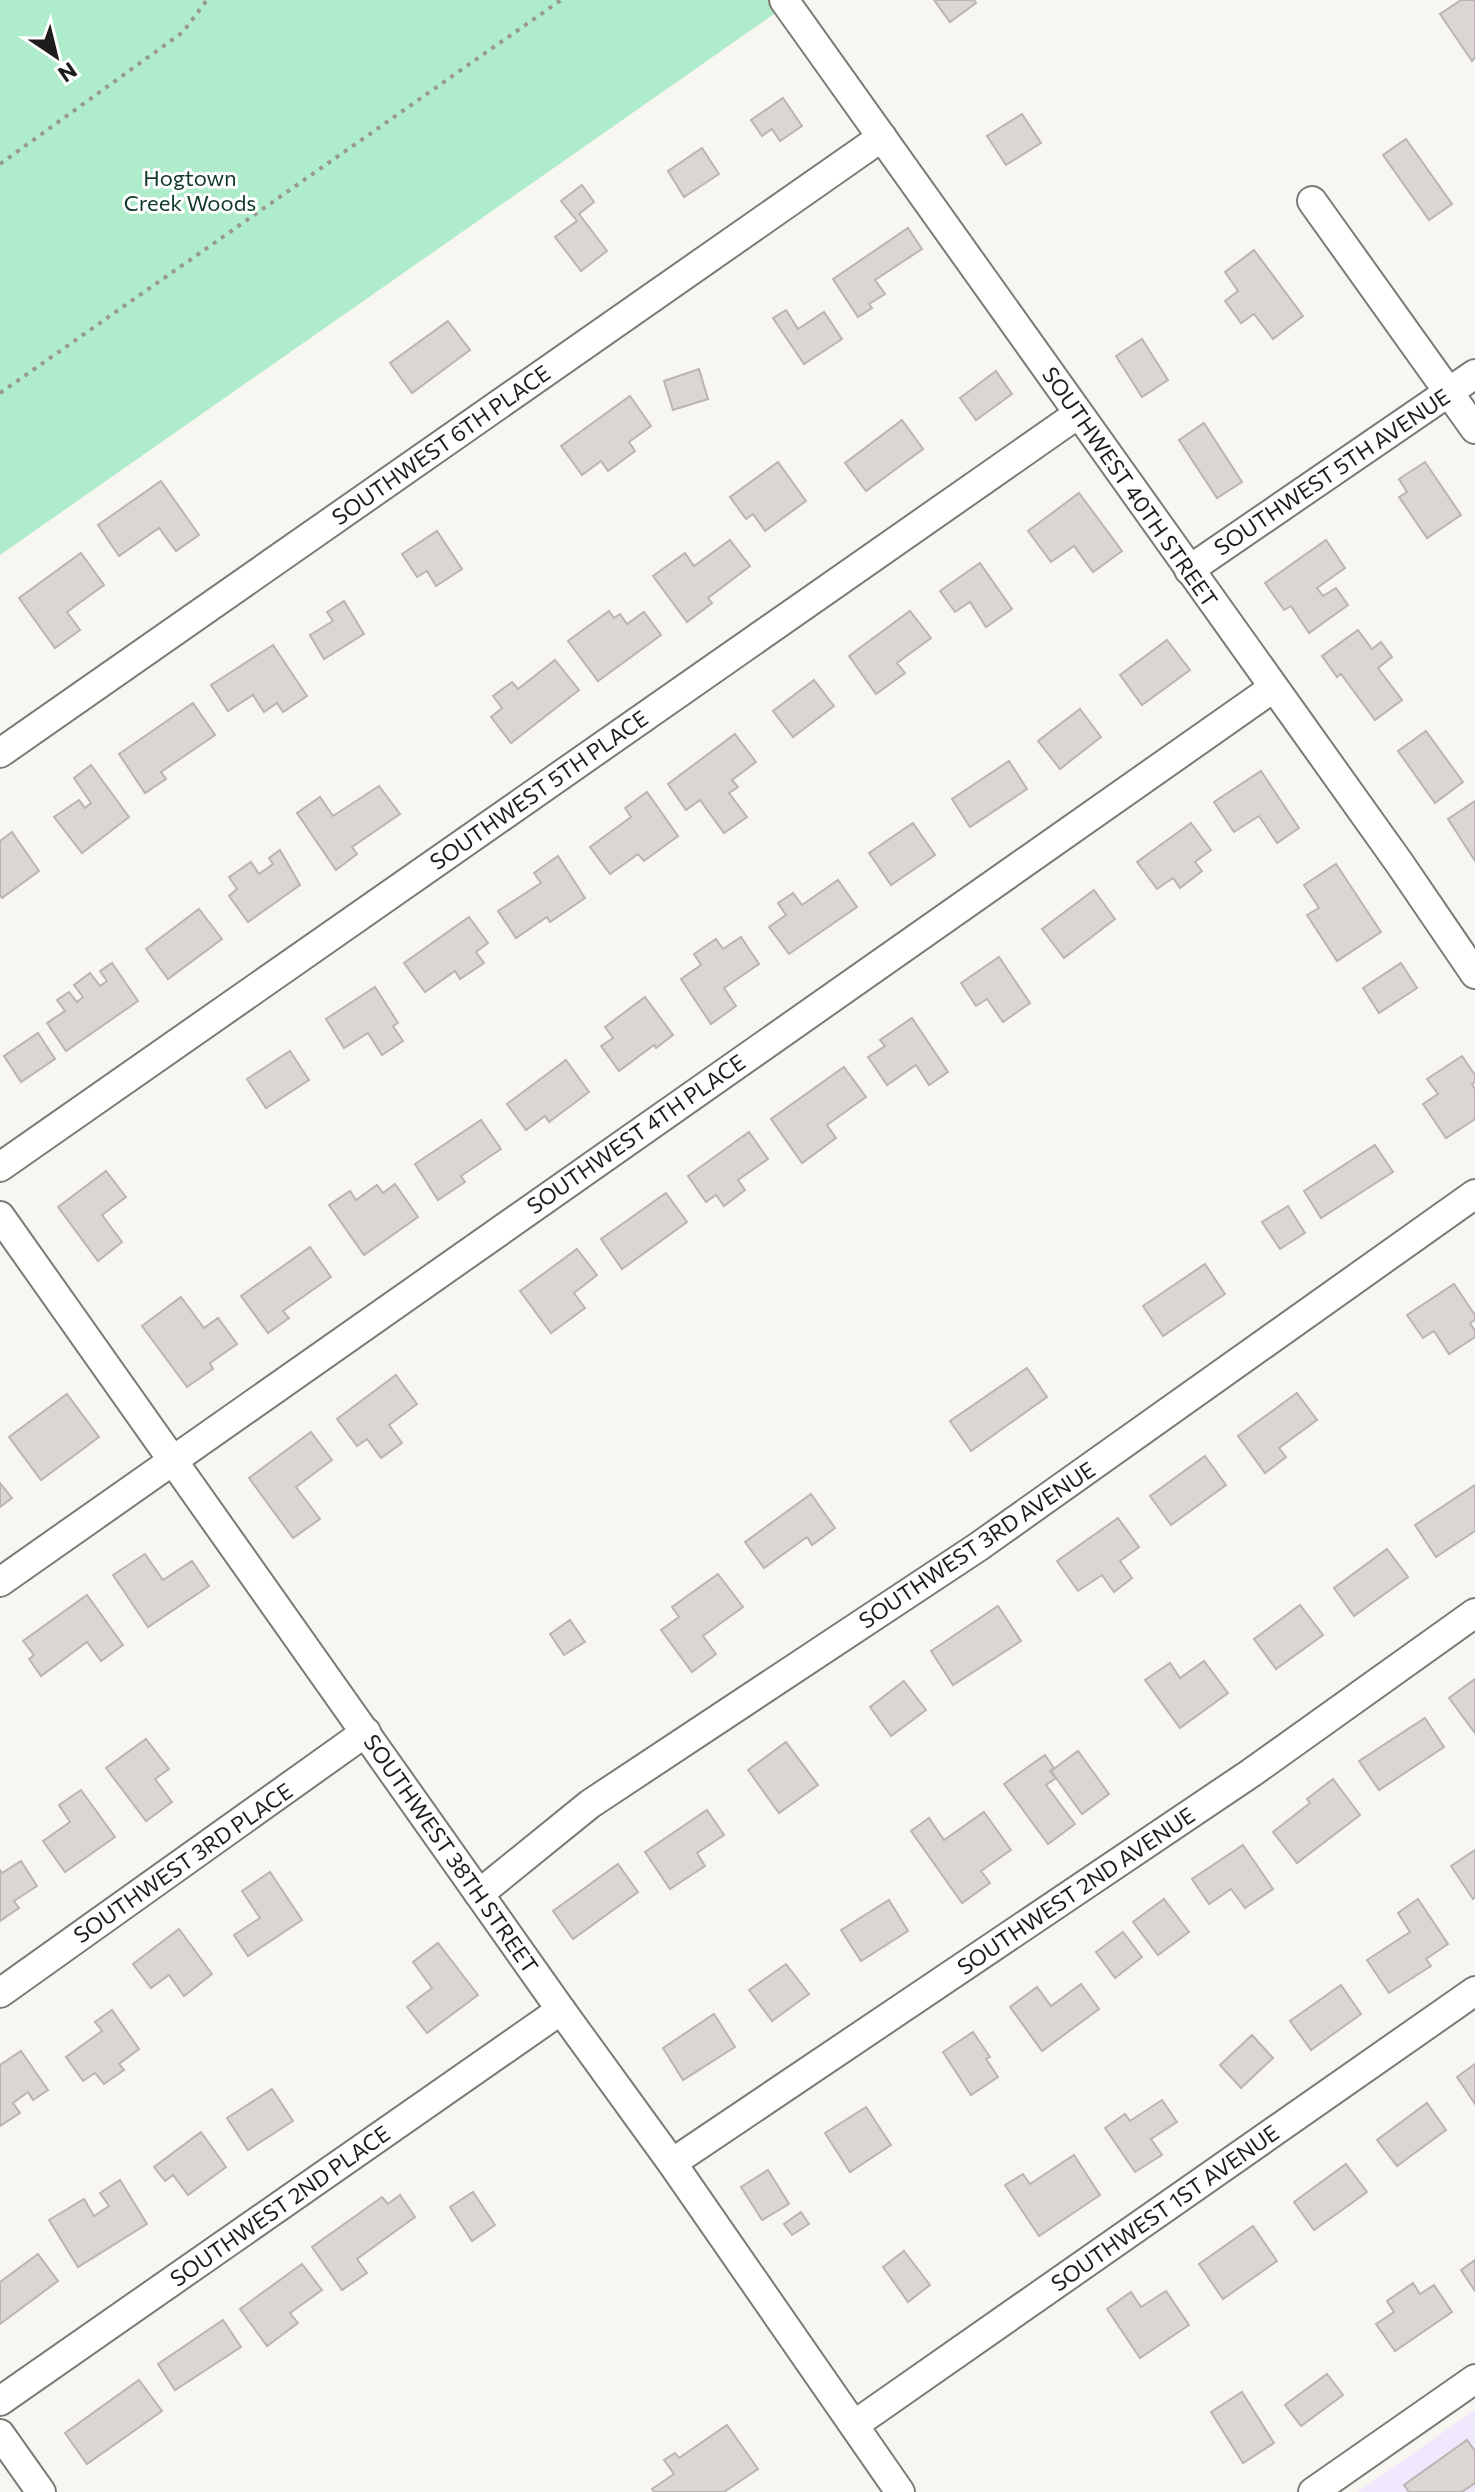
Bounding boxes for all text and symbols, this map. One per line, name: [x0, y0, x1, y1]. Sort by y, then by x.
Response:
north arrow: [16, 16, 96, 96]
text: N: [53, 57, 82, 89]
park label: Hogtown Creek Woods: [124, 164, 256, 216]
street label: SOUTHWEST 6TH PLACE: [326, 359, 555, 530]
street label: SOUTHWEST 40TH STREET: [1037, 361, 1224, 612]
street label: SOUTHWEST 5TH AVENUE: [1209, 383, 1455, 561]
street label: SOUTHWEST 5TH PLACE: [425, 704, 653, 875]
street label: SOUTHWEST 4TH PLACE: [521, 1048, 750, 1219]
street label: SOUTHWEST 3RD AVENUE: [853, 1455, 1100, 1634]
street label: SOUTHWEST 38TH STREET: [358, 1729, 544, 1978]
street label: SOUTHWEST 3RD PLACE: [68, 1777, 297, 1948]
street label: SOUTHWEST 2ND AVENUE: [952, 1801, 1200, 1980]
street label: SOUTHWEST 2ND PLACE: [165, 2119, 395, 2292]
street label: SOUTHWEST 1ST AVENUE: [1046, 2119, 1284, 2297]

